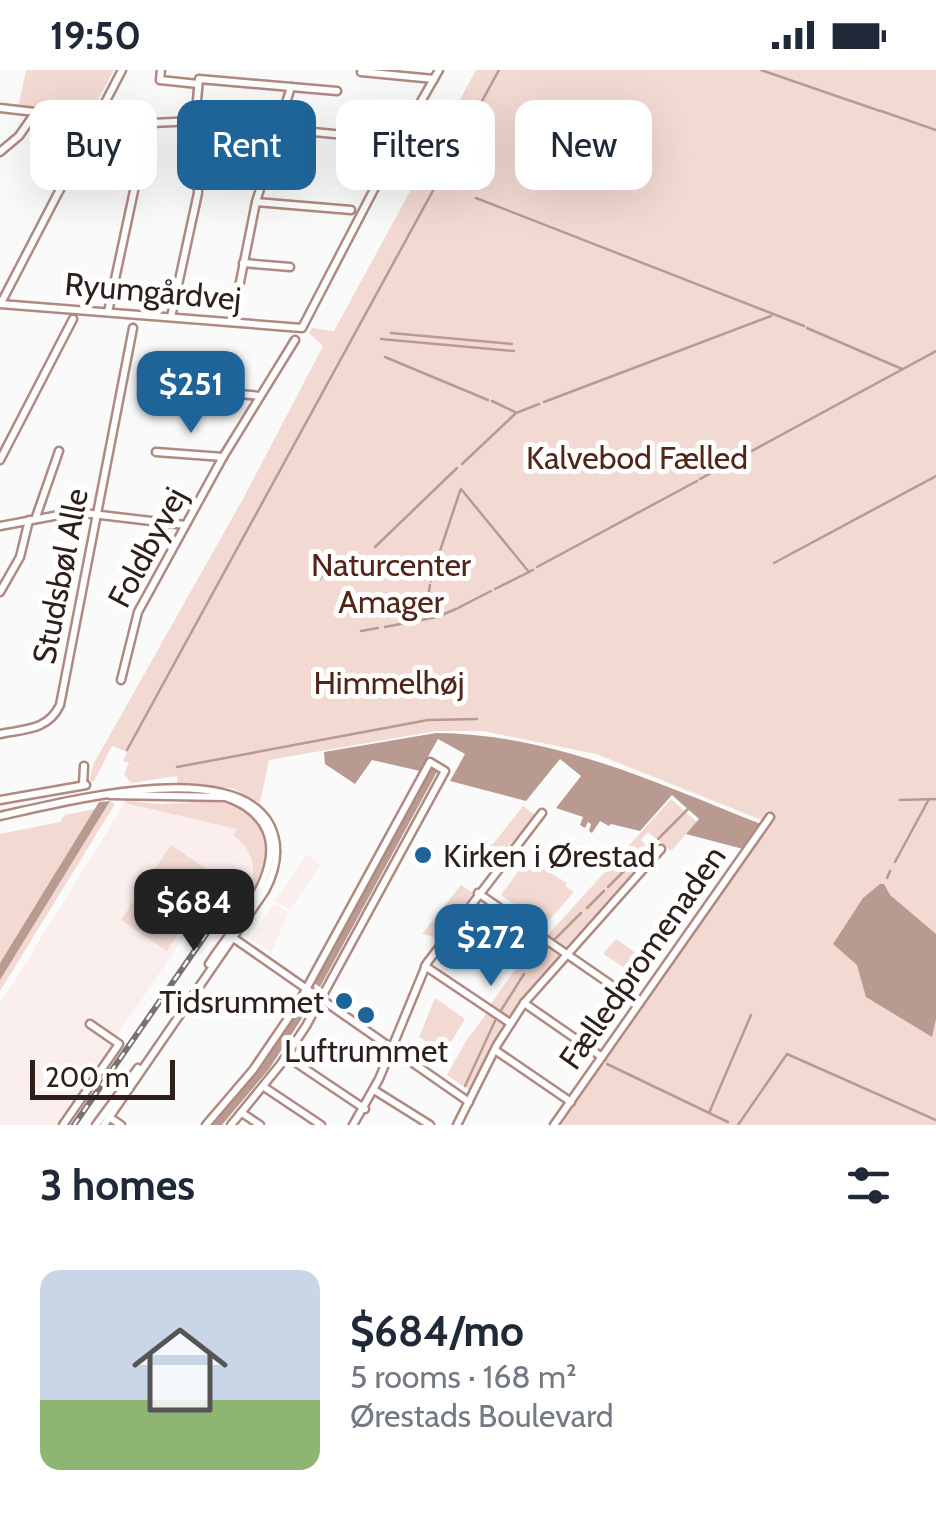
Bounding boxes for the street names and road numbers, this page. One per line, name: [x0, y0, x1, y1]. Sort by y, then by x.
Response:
street label: Ryumgårdvej: [63, 264, 243, 318]
street label: Foldbyvej: [99, 480, 195, 614]
street label: Studsbøl Alle: [24, 485, 96, 667]
street label: Fælledpromenaden: [550, 838, 734, 1076]

